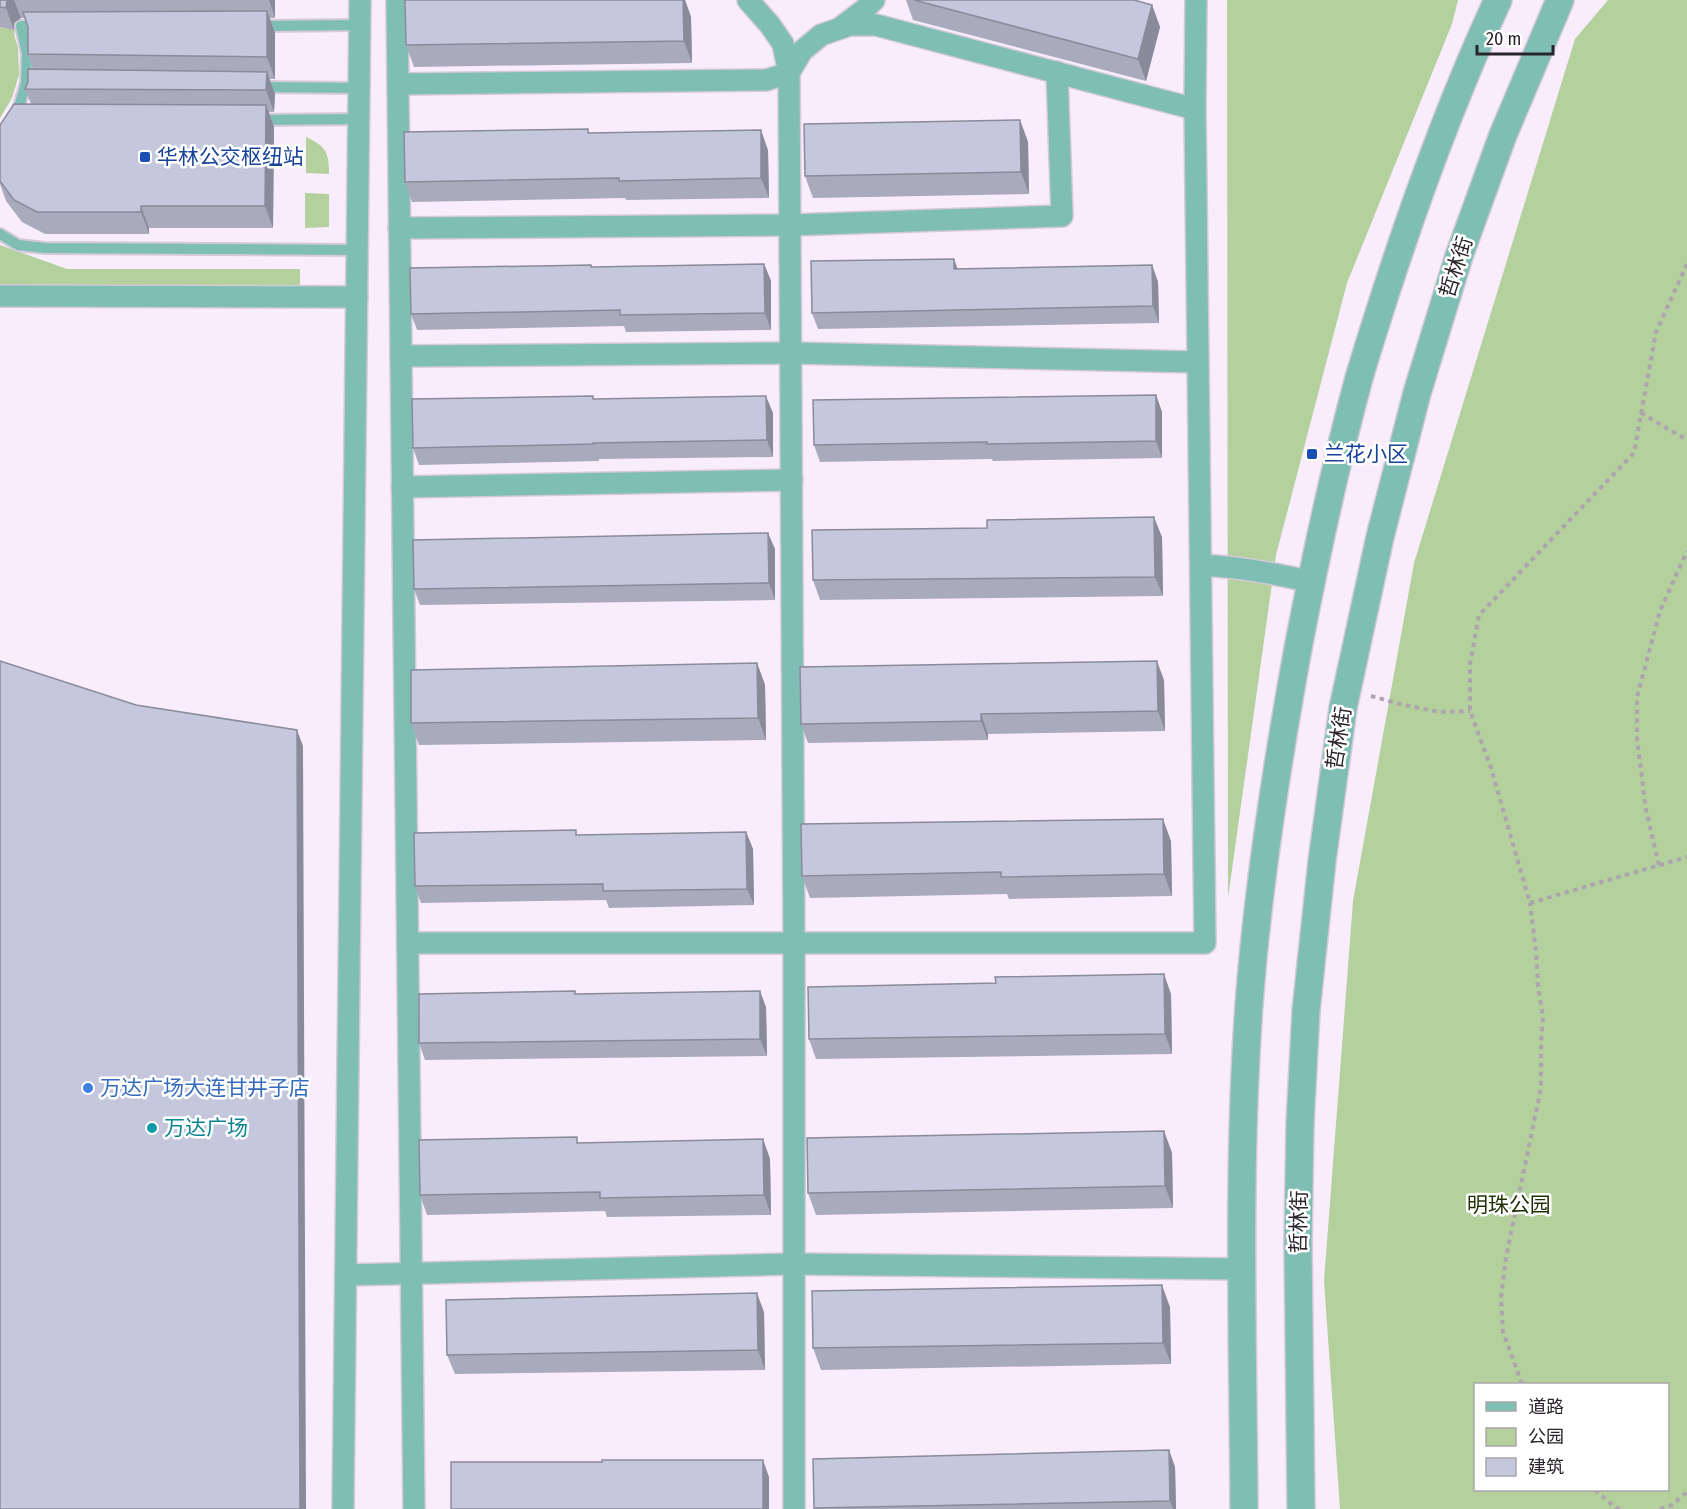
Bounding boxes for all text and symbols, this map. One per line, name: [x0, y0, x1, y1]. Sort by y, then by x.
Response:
scale bar: [1477, 18, 1554, 56]
text: 20 m: [1486, 28, 1521, 50]
place label: 华林公交枢纽站: [157, 144, 304, 170]
marker: 华林公交枢纽站: [138, 150, 152, 164]
street label: 哲林街: [1434, 233, 1478, 301]
place label: 兰花小区: [1324, 441, 1408, 467]
marker: 兰花小区: [1305, 447, 1319, 461]
street label: 哲林街: [1321, 705, 1357, 771]
place label: 万达广场大连甘井子店: [100, 1075, 310, 1101]
marker: 万达广场大连甘井子店: [81, 1081, 95, 1095]
place label: 万达广场: [164, 1115, 248, 1141]
marker: 万达广场: [145, 1121, 159, 1135]
street label: 哲林街: [1285, 1190, 1313, 1254]
park label: 明珠公园: [1467, 1192, 1551, 1218]
legend: [1474, 1383, 1669, 1491]
text: 道路: [1528, 1396, 1564, 1418]
text: 公园: [1528, 1426, 1564, 1448]
text: 建筑: [1528, 1456, 1564, 1478]

